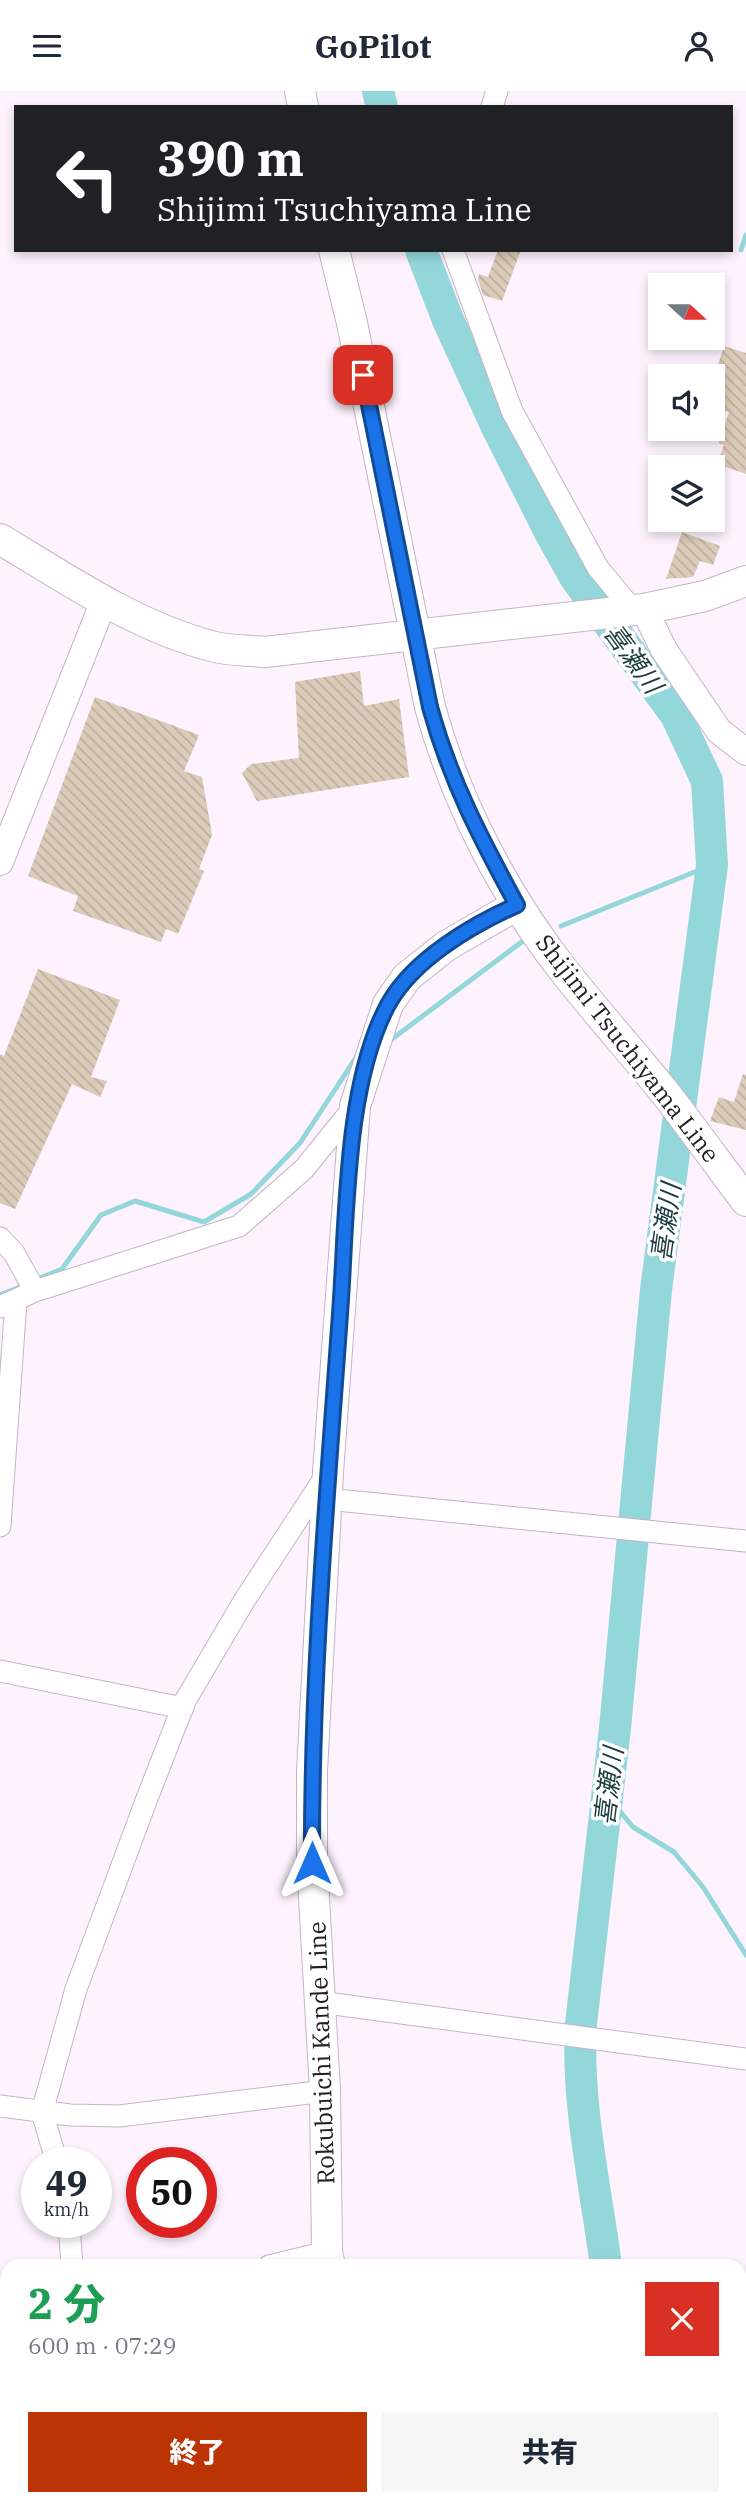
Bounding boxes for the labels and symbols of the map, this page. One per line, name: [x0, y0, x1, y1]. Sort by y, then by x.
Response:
north arrow: [648, 273, 724, 350]
pin: [333, 345, 393, 405]
water label: 喜瀬川: [597, 616, 672, 702]
street label: Shijimi Tsuchiyama Line: [529, 927, 727, 1169]
water label: 喜瀬川: [643, 1178, 688, 1263]
water label: 喜瀬川: [586, 1742, 630, 1827]
position arrow: [275, 1826, 349, 1900]
street label: Rokubuichi Kande Line: [300, 1921, 342, 2185]
speed limit sign: 50: [126, 2147, 217, 2238]

